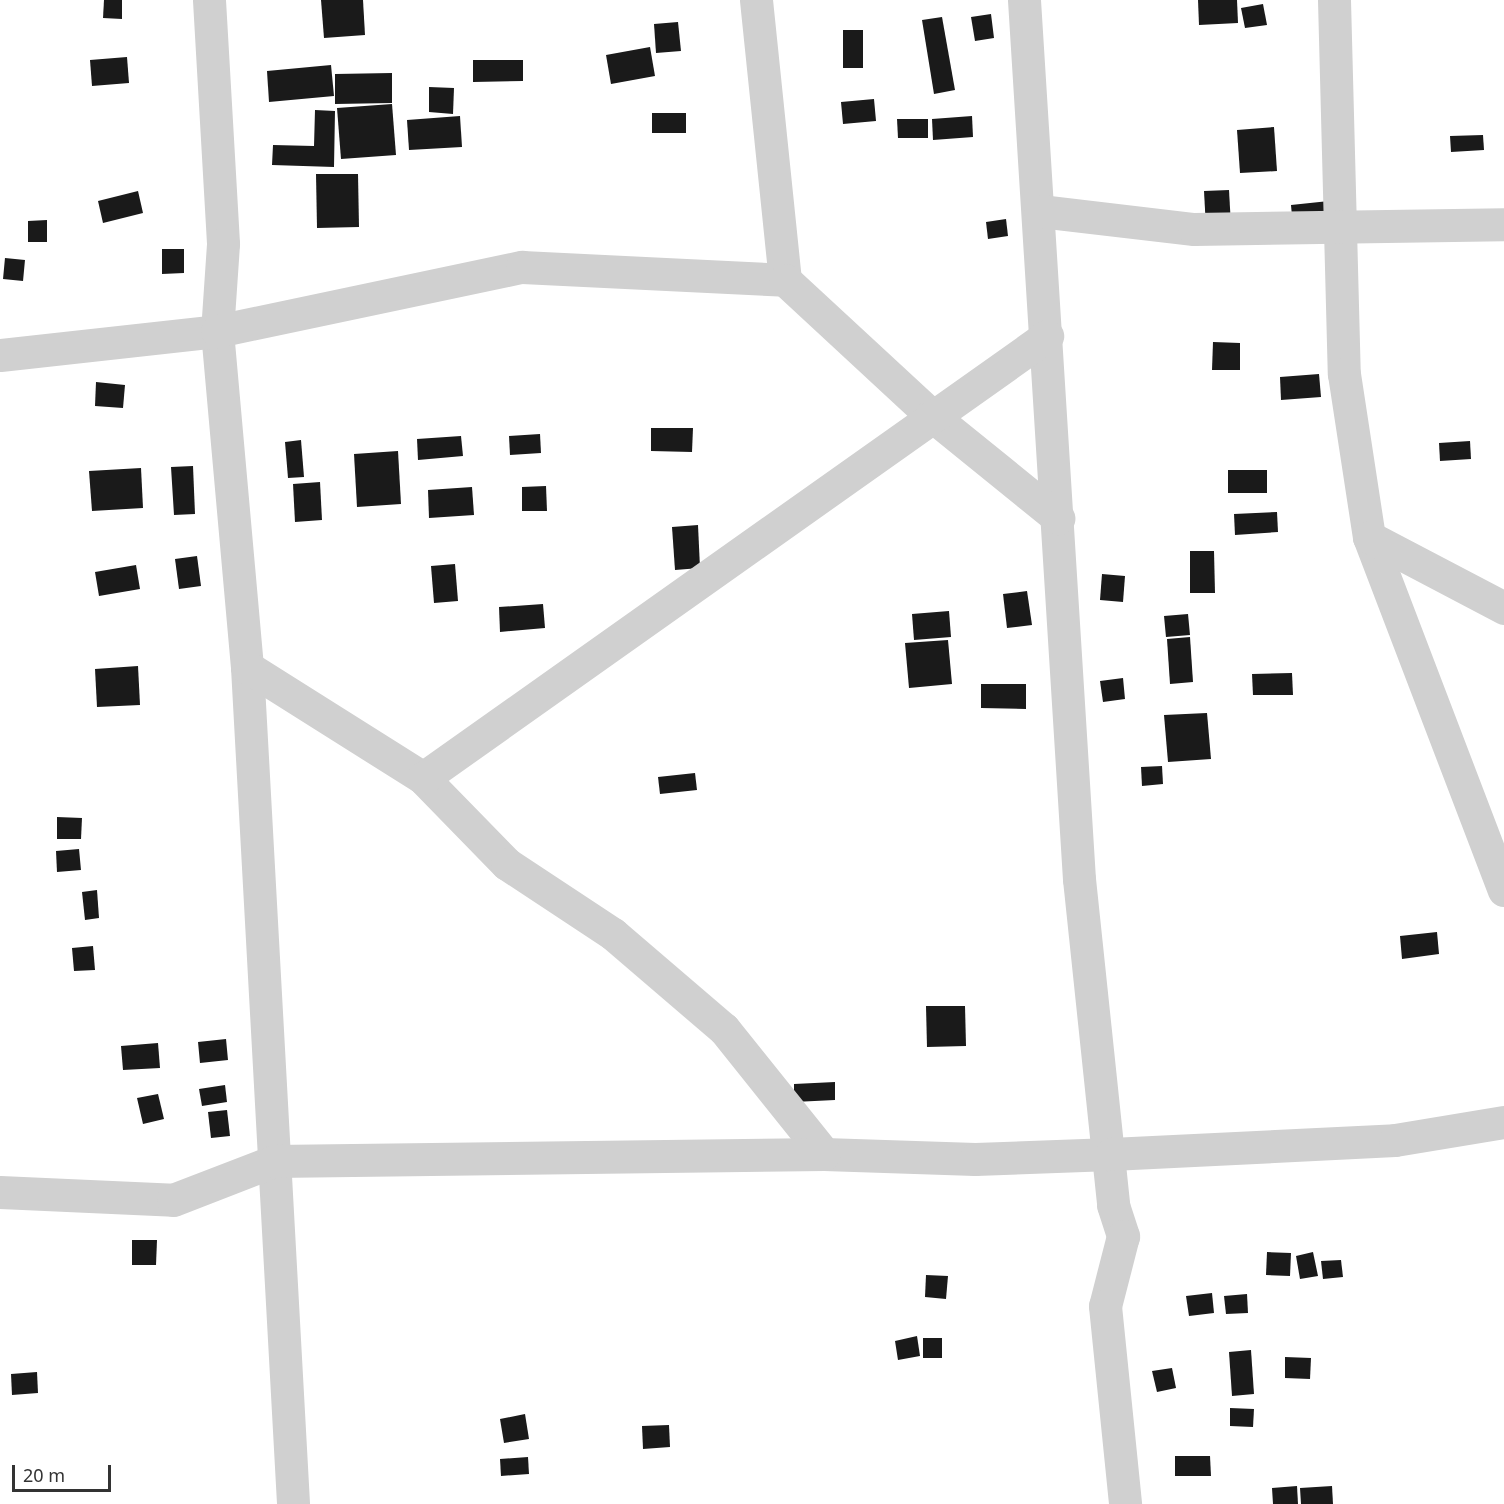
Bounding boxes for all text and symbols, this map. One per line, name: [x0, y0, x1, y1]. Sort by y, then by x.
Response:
scale bar: [15, 1453, 114, 1491]
text: 20 m: [23, 1463, 65, 1487]

